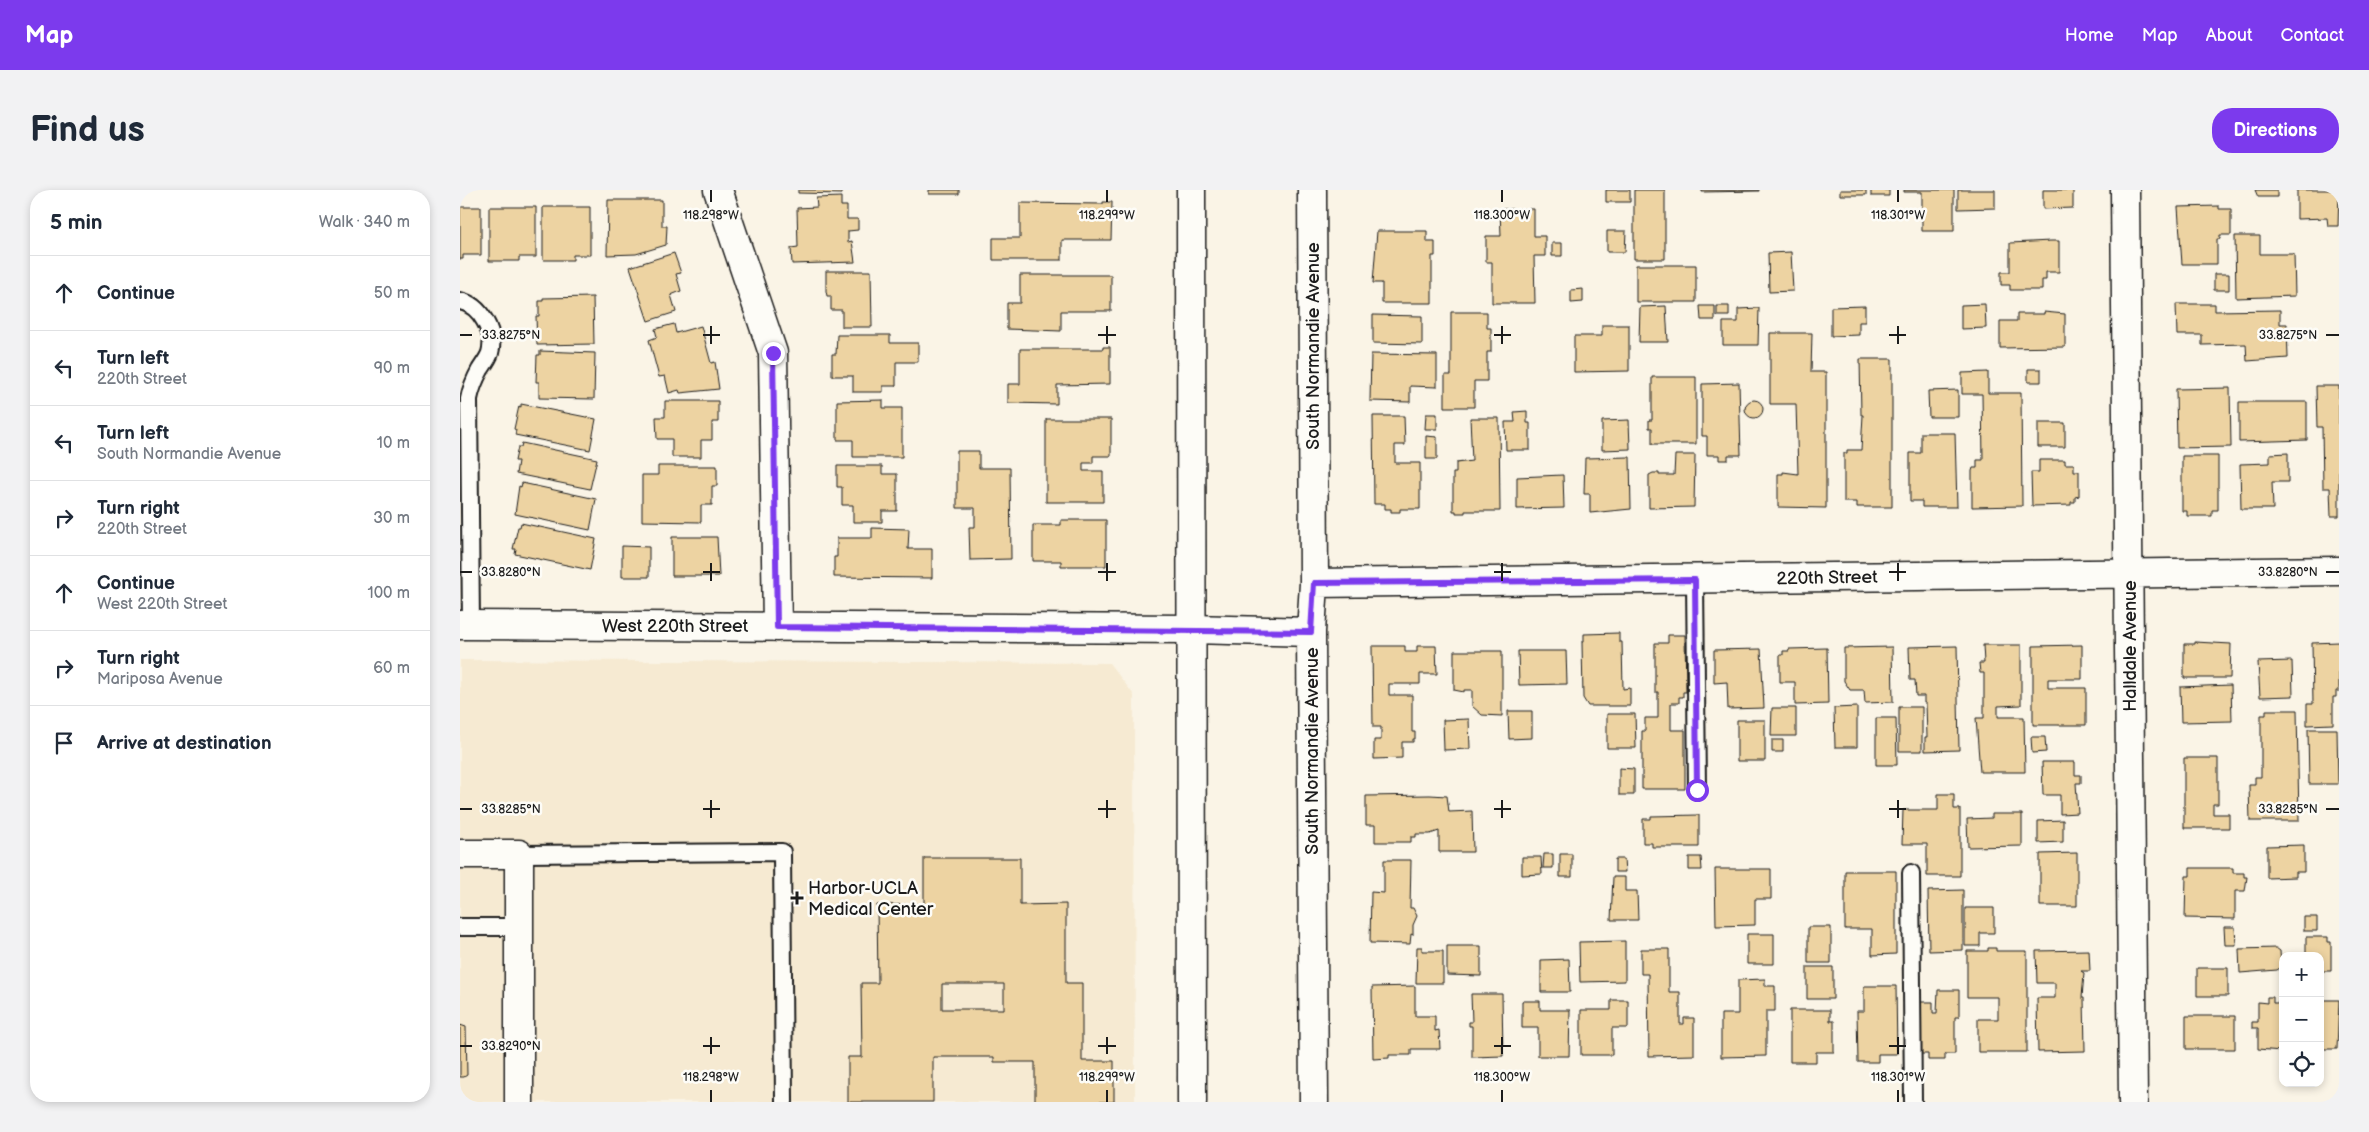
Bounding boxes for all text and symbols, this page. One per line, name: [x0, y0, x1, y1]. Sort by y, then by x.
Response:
text: Map: [25, 21, 73, 50]
text: Home: [2065, 25, 2114, 46]
text: Map: [2142, 25, 2178, 46]
text: About: [2206, 25, 2253, 46]
text: Contact: [2281, 25, 2344, 46]
button: Directions: [2212, 108, 2339, 153]
text: Find us: [30, 109, 145, 152]
text: 118.298°W: [683, 208, 739, 223]
text: 118.299°W: [1079, 208, 1135, 223]
text: 118.300°W: [1474, 208, 1530, 223]
text: 118.301°W: [1871, 208, 1925, 223]
text: 5 min: [50, 210, 103, 235]
text: Walk · 340 m: [319, 213, 410, 232]
street label: South Normandie Avenue: [1303, 242, 1324, 450]
icon: ahead: [50, 279, 78, 307]
text: Continue: [97, 282, 175, 305]
text: 50 m: [374, 284, 410, 303]
text: 33.8275°N: [482, 328, 540, 343]
text: 33.8275°N: [2259, 328, 2317, 343]
route end: [762, 342, 785, 365]
text: Turn left: [97, 347, 169, 370]
icon: left: [50, 354, 78, 382]
text: 90 m: [374, 359, 410, 378]
text: 220th Street: [97, 370, 187, 389]
text: Turn left: [97, 422, 169, 445]
icon: left: [50, 429, 78, 457]
text: 10 m: [377, 434, 410, 453]
text: South Normandie Avenue: [97, 445, 281, 464]
text: Turn right: [97, 497, 180, 520]
icon: right: [50, 504, 78, 532]
text: 30 m: [373, 509, 410, 528]
text: 220th Street: [97, 520, 187, 539]
text: 33.8280°N: [481, 565, 541, 580]
text: 33.8280°N: [2258, 565, 2318, 580]
street label: 220th Street: [1776, 567, 1878, 589]
text: Continue: [97, 572, 175, 595]
icon: ahead: [50, 579, 78, 607]
street label: Halldale Avenue: [2120, 580, 2141, 712]
text: 100 m: [367, 584, 410, 603]
text: West 220th Street: [97, 595, 227, 614]
street label: West 220th Street: [602, 616, 749, 637]
text: Turn right: [97, 647, 180, 670]
street label: South Normandie Avenue: [1302, 647, 1323, 855]
icon: right: [50, 654, 78, 682]
text: 60 m: [373, 659, 410, 678]
text: Mariposa Avenue: [97, 670, 223, 689]
icon: arrive: [50, 729, 78, 757]
text: Arrive at destination: [97, 732, 272, 755]
route start: [1686, 779, 1709, 802]
text: 33.8285°N: [481, 802, 541, 817]
text: 33.8285°N: [2258, 802, 2318, 817]
place label: Harbor-UCLA Medical Center: [808, 878, 934, 920]
marker: Harbor-UCLA Medical Center: [790, 891, 804, 905]
map controls: [2279, 952, 2324, 1087]
button: +: [2279, 952, 2324, 997]
button: −: [2279, 997, 2324, 1042]
text: 33.8290°N: [481, 1039, 541, 1054]
button: locate: [2279, 1042, 2324, 1087]
text: 118.298°W: [683, 1070, 739, 1085]
text: 118.299°W: [1079, 1070, 1135, 1085]
text: 118.300°W: [1474, 1070, 1530, 1085]
text: 118.301°W: [1871, 1070, 1925, 1085]

